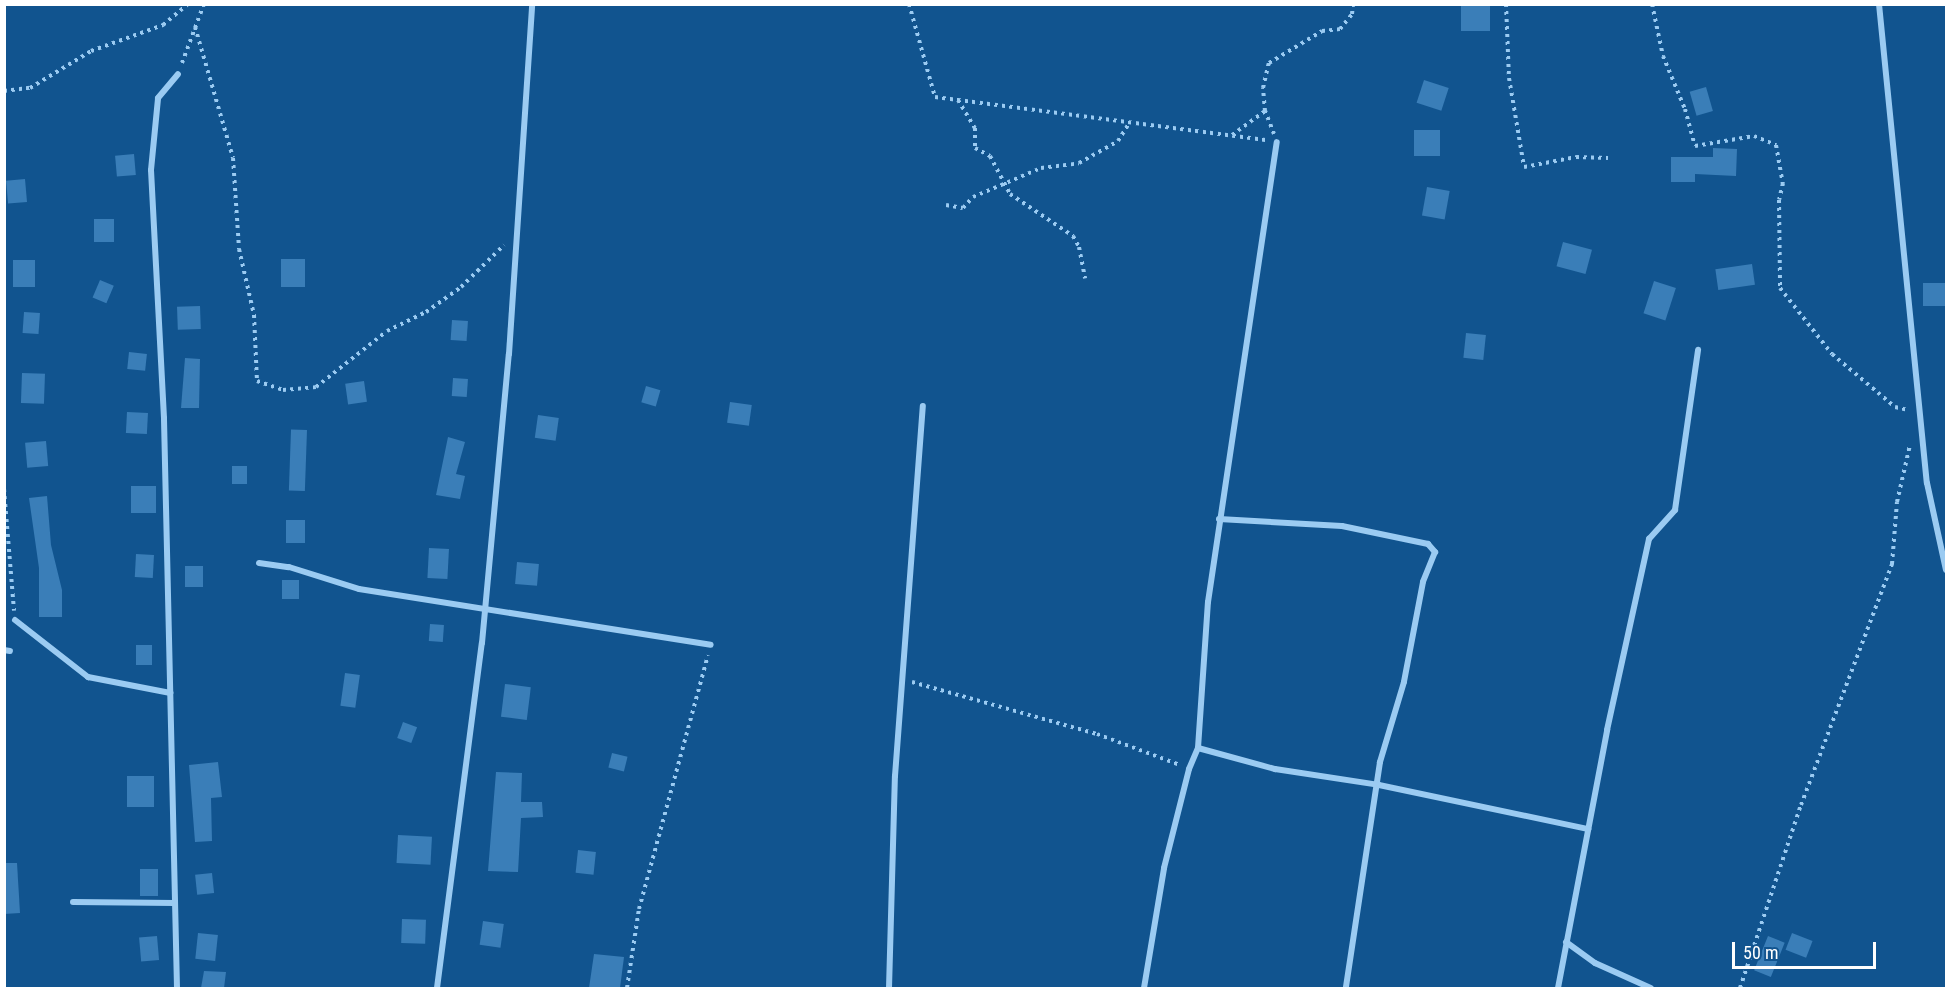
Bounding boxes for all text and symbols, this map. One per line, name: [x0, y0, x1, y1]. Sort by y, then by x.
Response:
scale bar: [1735, 930, 1879, 968]
text: 50 m: [1743, 942, 1778, 963]

